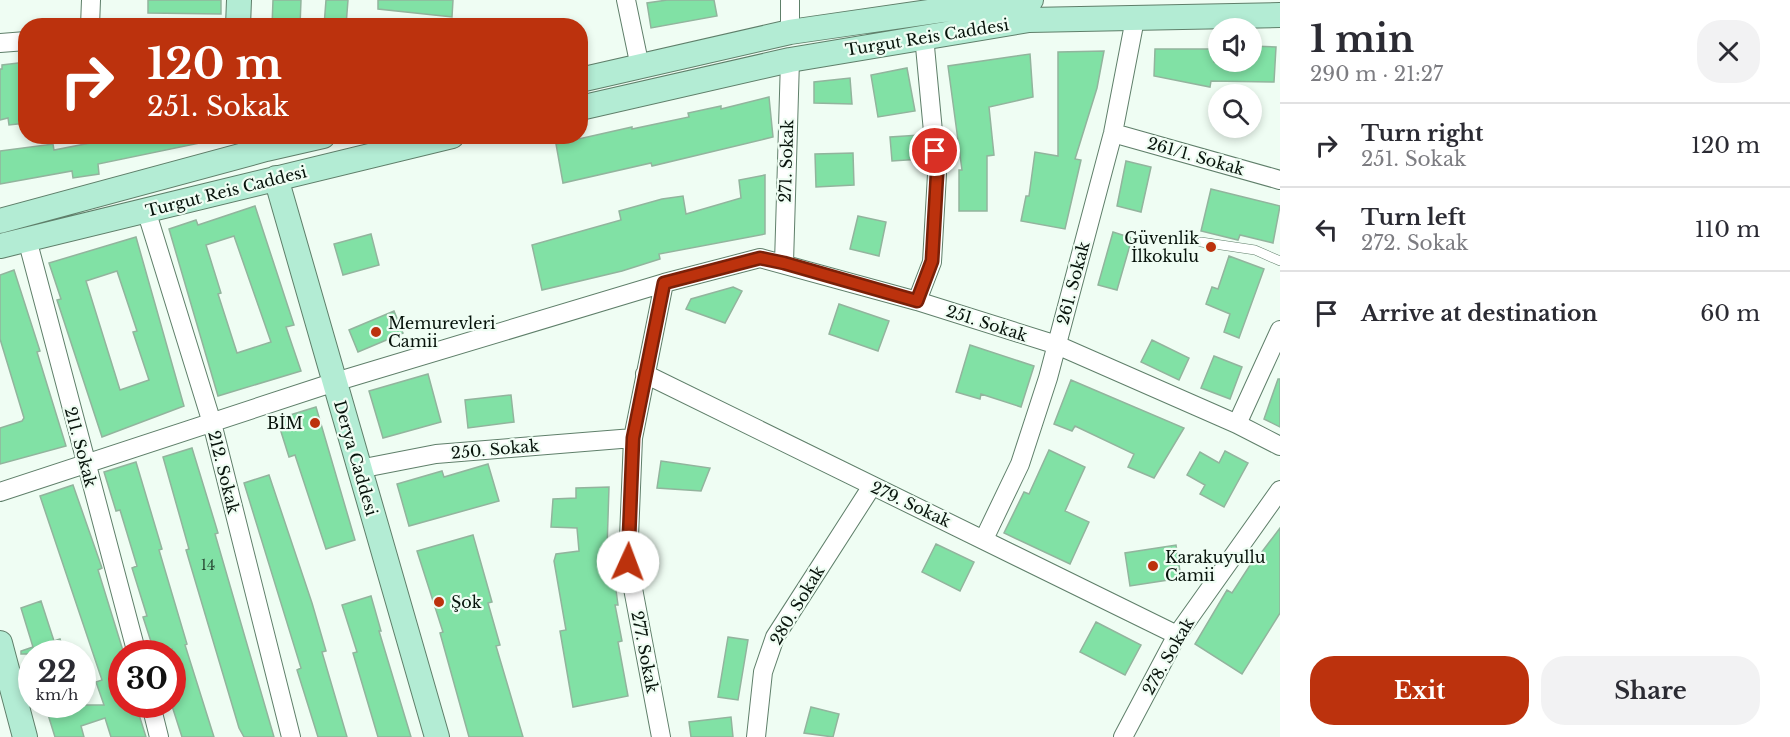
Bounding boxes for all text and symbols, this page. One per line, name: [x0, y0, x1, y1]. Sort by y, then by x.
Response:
street label: Turgut Reis Caddesi: [844, 14, 1011, 60]
text: 1 min: [1310, 17, 1414, 62]
map controls: [1208, 18, 1262, 138]
button: sound: [1208, 18, 1262, 72]
button: close: [1697, 20, 1760, 83]
text: 120 m: [147, 38, 282, 90]
icon: right: [48, 42, 126, 120]
text: 290 m · 21:27: [1310, 62, 1443, 86]
button: search: [1208, 84, 1262, 138]
text: 251. Sokak: [147, 90, 289, 123]
street label: 271. Sokak: [775, 119, 797, 203]
text: Turn right: [1361, 120, 1483, 147]
pin: [909, 125, 960, 176]
icon: right: [1310, 129, 1343, 162]
text: 120 m: [1691, 132, 1760, 159]
street label: 261/1. Sokak: [1145, 133, 1247, 179]
icon: arrive: [918, 134, 951, 167]
text: 251. Sokak: [1361, 147, 1466, 171]
street label: Turgut Reis Caddesi: [143, 161, 309, 221]
text: Turn left: [1361, 204, 1466, 231]
icon: left: [1310, 213, 1343, 246]
text: 110 m: [1695, 216, 1760, 243]
place label: Güvenlik İlkokulu: [1124, 228, 1199, 266]
text: 272. Sokak: [1361, 231, 1468, 255]
street label: 261. Sokak: [1052, 239, 1094, 327]
marker: Güvenlik İlkokulu: [1204, 240, 1218, 254]
icon: arrive: [1310, 297, 1343, 330]
street label: 251. Sokak: [944, 300, 1030, 346]
text: Arrive at destination: [1361, 300, 1598, 327]
text: 60 m: [1700, 300, 1760, 327]
place label: Memurevleri Camii: [388, 313, 496, 351]
marker: Memurevleri Camii: [369, 325, 383, 339]
street label: Derya Caddesi: [330, 398, 382, 519]
street label: 211. Sokak: [61, 405, 101, 489]
place label: BİM: [267, 413, 303, 433]
marker: BİM: [308, 416, 322, 430]
street label: 212. Sokak: [204, 428, 244, 516]
street label: 250. Sokak: [450, 435, 540, 463]
street label: 279. Sokak: [868, 477, 954, 531]
position arrow: [596, 530, 660, 594]
place label: Karakuyullu Camii: [1165, 547, 1266, 585]
house number: 14: [201, 556, 215, 574]
marker: Karakuyullu Camii: [1146, 559, 1160, 573]
street label: 280. Sokak: [766, 562, 829, 648]
place label: Şok: [451, 592, 482, 612]
marker: Şok: [432, 595, 446, 609]
street label: 277. Sokak: [627, 609, 663, 695]
street label: 278. Sokak: [1138, 614, 1198, 698]
speed limit sign: 30: [108, 640, 186, 718]
text: 22: [37, 653, 77, 690]
button: Exit: [1310, 656, 1529, 725]
button: Share: [1541, 656, 1760, 725]
text: km/h: [36, 685, 78, 704]

